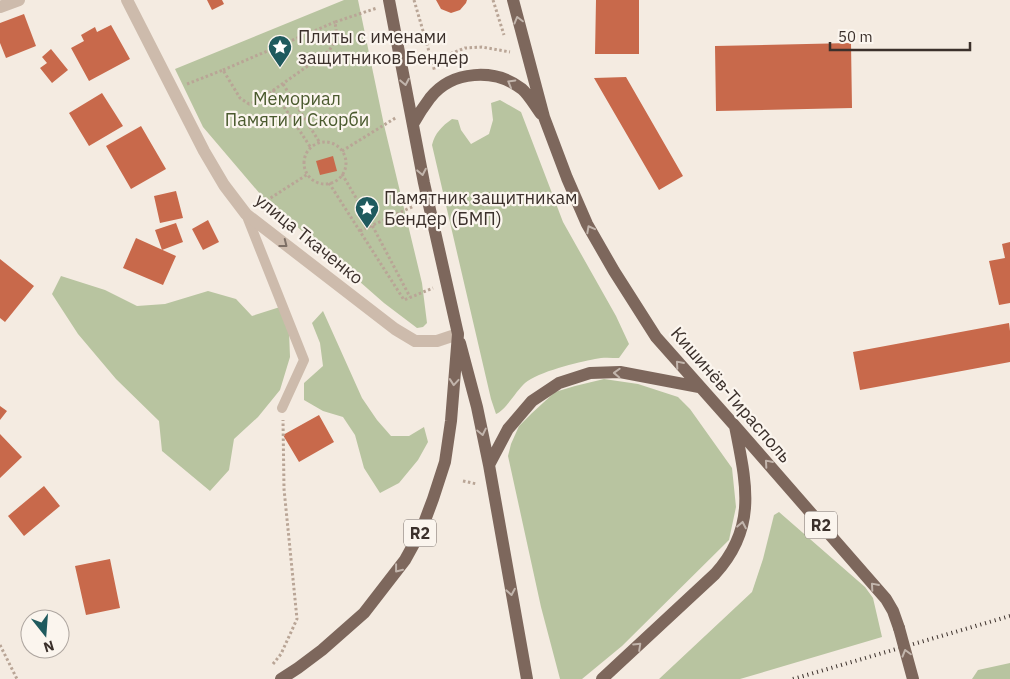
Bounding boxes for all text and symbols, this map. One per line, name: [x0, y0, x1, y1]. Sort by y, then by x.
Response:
one-way arrow: [513, 15, 524, 24]
scale bar: [830, 20, 970, 52]
place label: Плиты с именами защитников Бендер: [298, 25, 469, 69]
text: 50 m: [838, 27, 873, 46]
place icon: Плиты с именами защитников Бендер: [267, 34, 293, 68]
one-way arrow: [399, 78, 410, 87]
one-way arrow: [508, 79, 517, 89]
park label: Мемориал Памяти и Скорби: [225, 87, 369, 131]
one-way arrow: [416, 167, 427, 176]
place label: Памятник защитникам Бендер (БМП): [384, 186, 578, 230]
street label: улица Ткаченко: [251, 188, 368, 289]
place icon: Памятник защитникам Бендер (БМП): [354, 195, 380, 229]
one-way arrow: [586, 225, 596, 234]
one-way arrow: [278, 238, 287, 246]
street label: Кишинёв-Тирасполь: [666, 322, 797, 467]
one-way arrow: [677, 361, 685, 370]
one-way arrow: [612, 367, 620, 378]
one-way arrow: [448, 379, 459, 387]
one-way arrow: [476, 428, 487, 437]
one-way arrow: [765, 460, 774, 469]
road number: R2: [805, 512, 837, 538]
road number: R2: [404, 520, 436, 546]
one-way arrow: [737, 520, 747, 529]
one-way arrow: [395, 563, 403, 572]
one-way arrow: [871, 583, 880, 592]
one-way arrow: [506, 588, 516, 596]
north arrow: [20, 609, 70, 659]
text: N: [41, 636, 56, 657]
one-way arrow: [632, 643, 641, 652]
one-way arrow: [901, 649, 912, 658]

